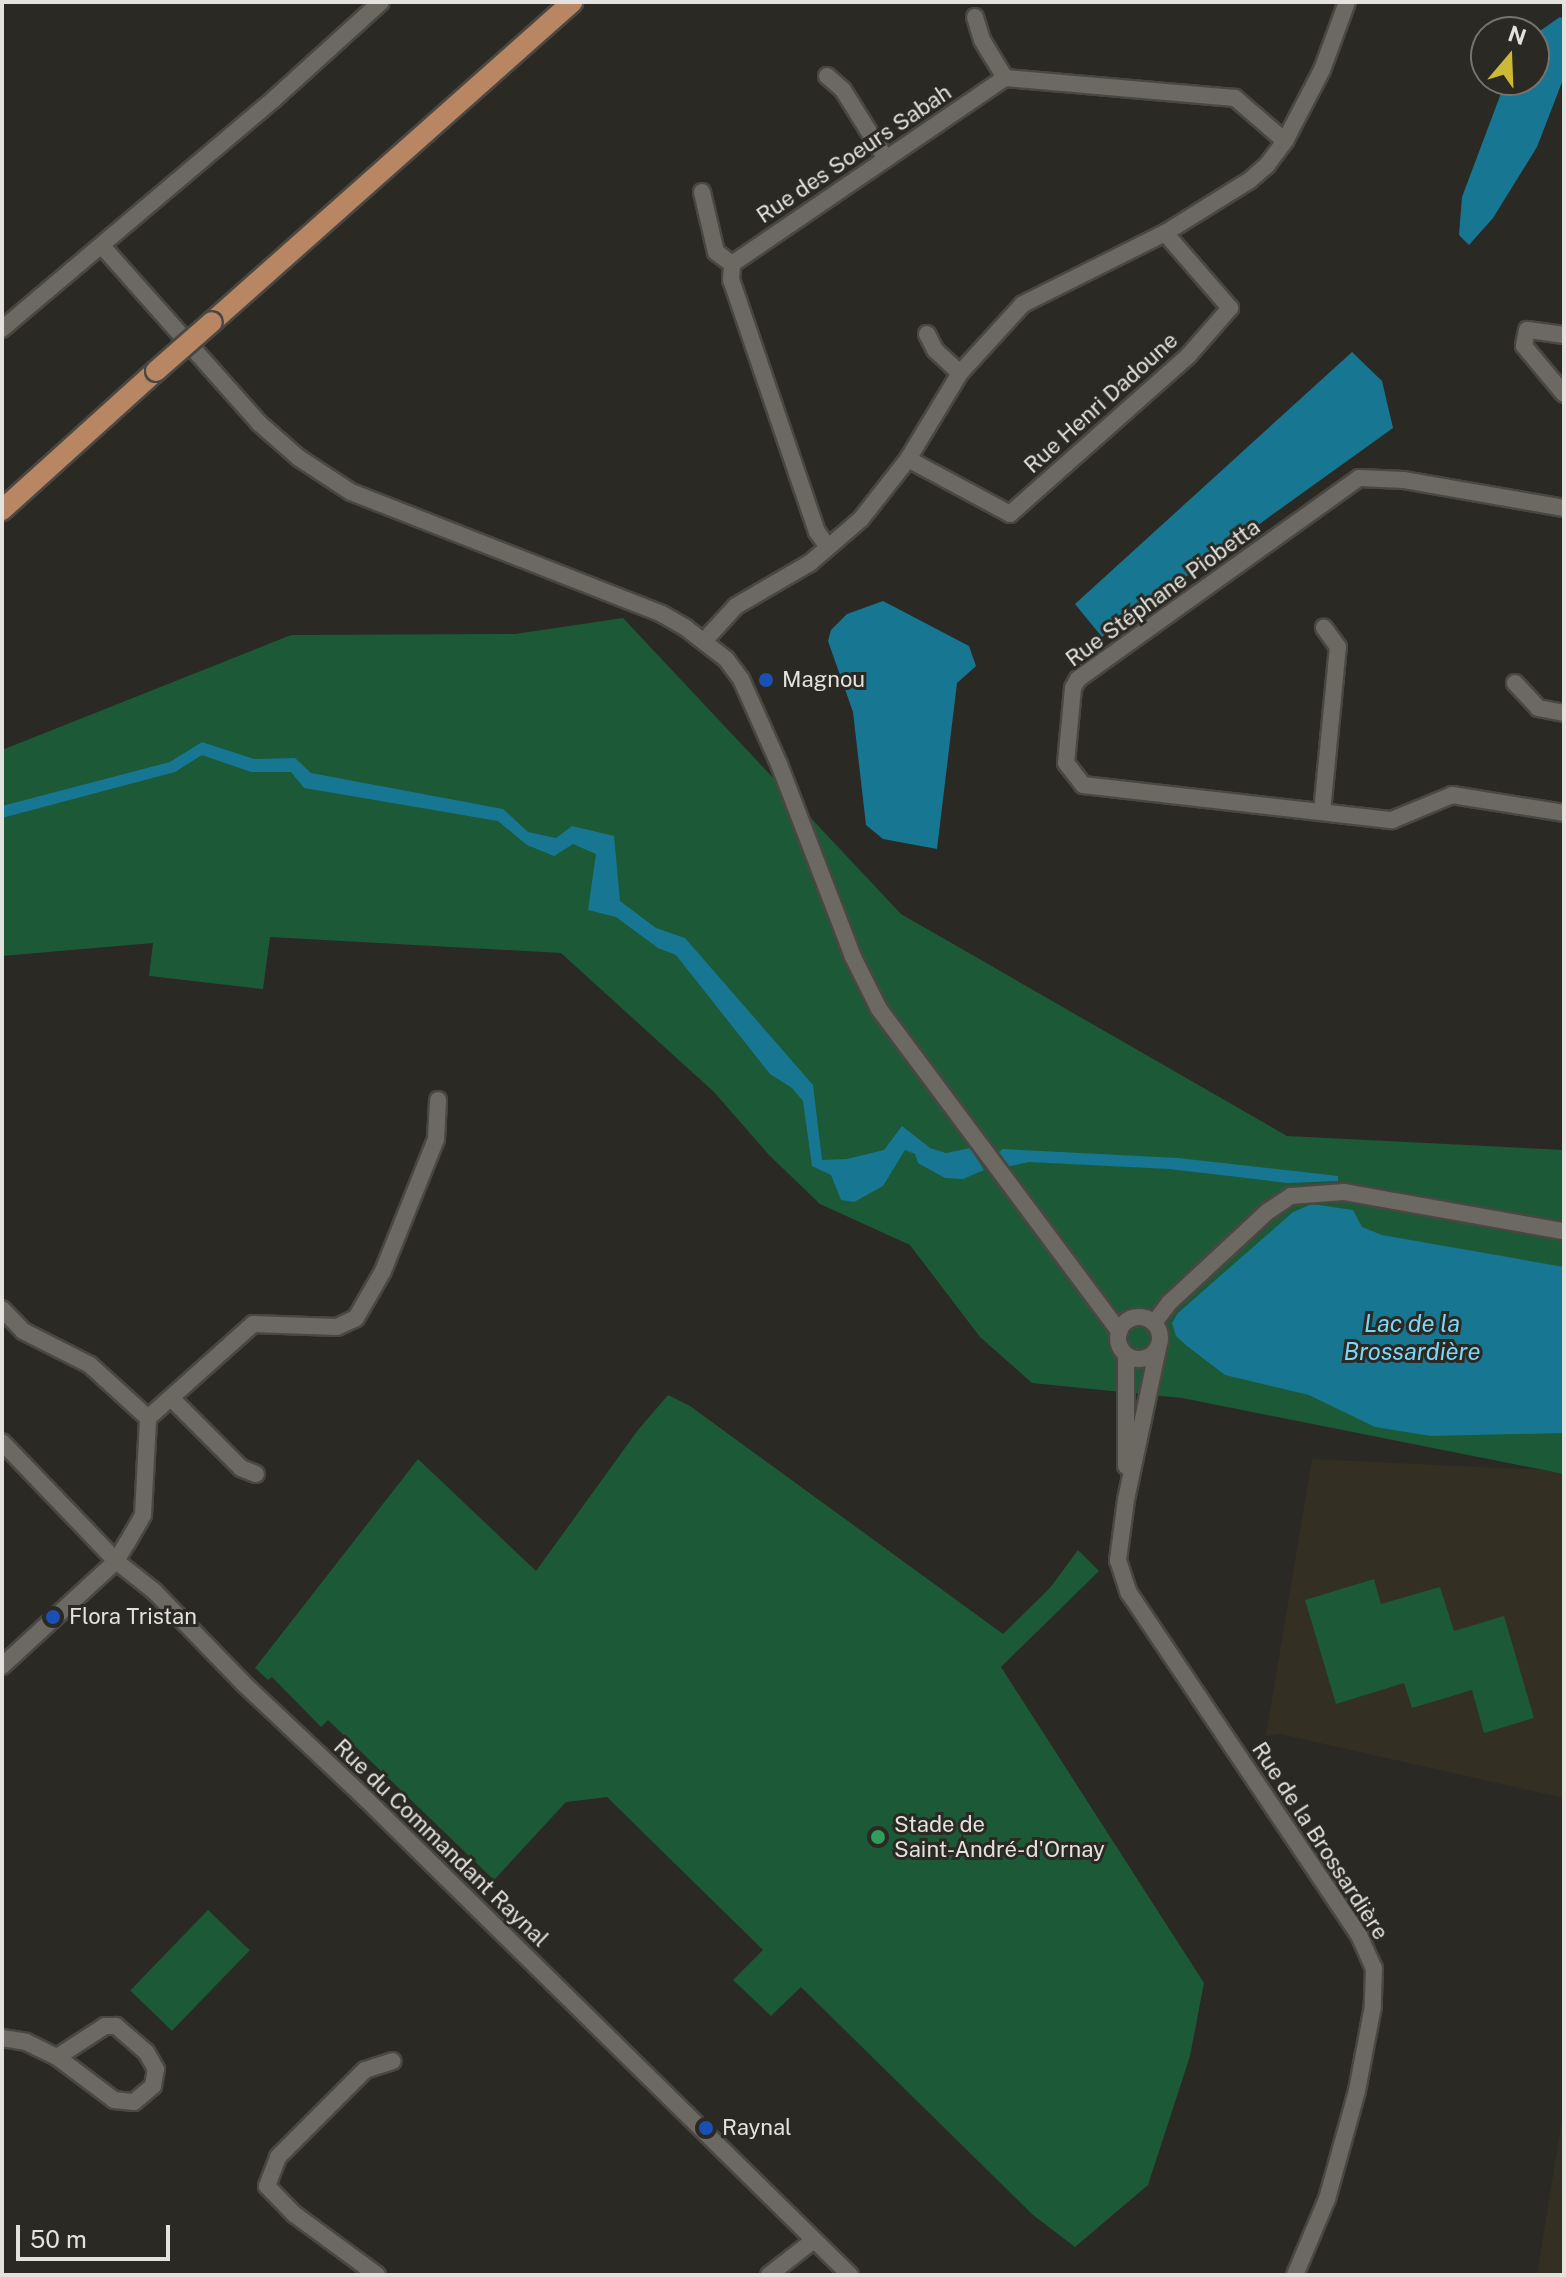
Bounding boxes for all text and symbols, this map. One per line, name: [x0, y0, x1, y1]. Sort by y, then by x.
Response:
north arrow: [1470, 16, 1550, 96]
text: N: [1505, 20, 1530, 50]
street label: Rue des Soeurs Sabah: [752, 79, 956, 229]
street label: Rue Henri Dadoune: [1019, 327, 1183, 479]
street label: Rue Stéphane Piobetta: [1061, 514, 1265, 672]
place label: Magnou: [782, 667, 865, 693]
marker: Magnou: [757, 671, 775, 689]
water label: Lac de la Brossardière: [1343, 1310, 1481, 1366]
place label: Flora Tristan: [69, 1604, 197, 1630]
marker: Flora Tristan: [44, 1608, 62, 1626]
street label: Rue du Commandant Raynal: [328, 1733, 554, 1953]
street label: Rue de la Brossardière: [1246, 1737, 1394, 1945]
place label: Stade de Saint-André-d'Ornay: [894, 1811, 1105, 1862]
marker: Stade de Saint-André-d'Ornay: [869, 1828, 887, 1846]
place label: Raynal: [722, 2115, 792, 2141]
marker: Raynal: [697, 2119, 715, 2137]
scale bar: [20, 2209, 174, 2259]
text: 50 m: [30, 2225, 87, 2253]

